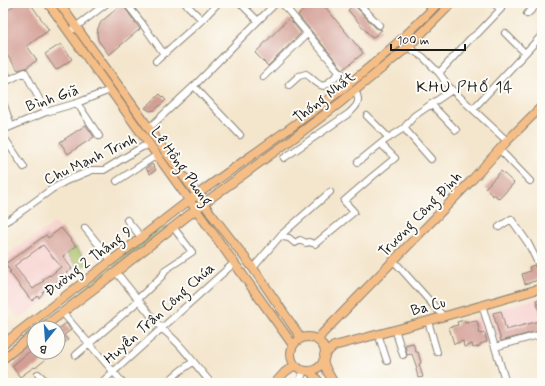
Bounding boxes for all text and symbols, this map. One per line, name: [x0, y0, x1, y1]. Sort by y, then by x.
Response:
scale bar: [391, 26, 465, 52]
text: 100 m: [397, 33, 429, 49]
street label: Thống Nhất: [289, 67, 361, 129]
district label: KHU PHỐ 14: [416, 77, 514, 98]
street label: Bình Giã: [23, 81, 81, 117]
street label: Lê Hồng Phong: [145, 123, 217, 211]
street label: Chu Mạnh Trinh: [41, 130, 140, 190]
street label: Trương Công Định: [375, 167, 468, 263]
street label: Đường 2 Tháng 9: [41, 222, 137, 302]
street label: Huyền Trân Công Chúa: [100, 258, 220, 370]
street label: Ba Cu: [409, 293, 448, 321]
north arrow: [26, 320, 66, 360]
text: B: [38, 341, 49, 356]

